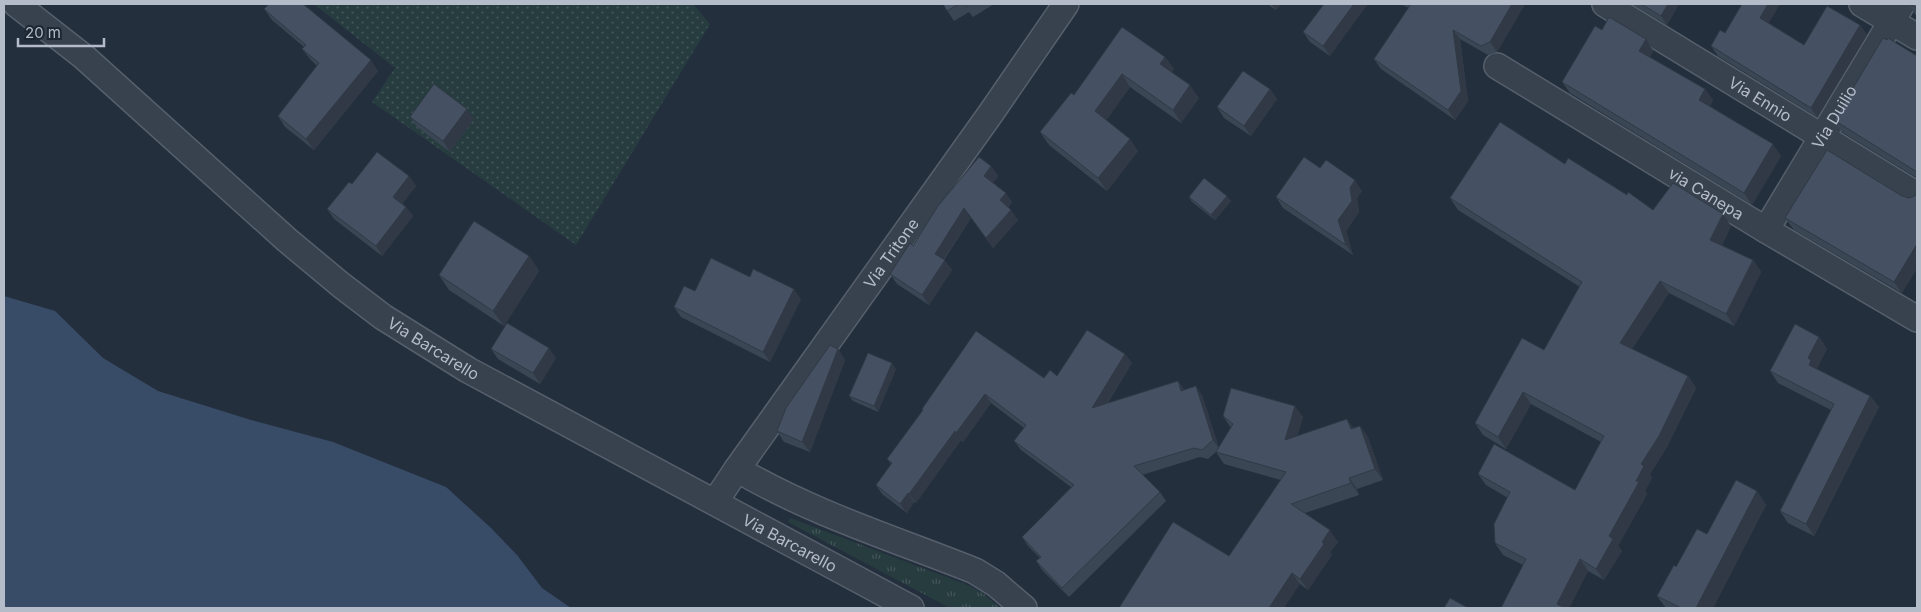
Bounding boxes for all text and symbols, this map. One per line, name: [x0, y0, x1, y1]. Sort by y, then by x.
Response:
scale bar: [18, 15, 104, 47]
text: 20 m: [25, 23, 61, 42]
street label: Via Ennio: [1725, 72, 1795, 126]
street label: Via Duilio: [1807, 81, 1861, 152]
street label: via Canepa: [1665, 163, 1748, 224]
street label: Via Tritone: [859, 214, 923, 292]
street label: Via Barcarello: [384, 312, 483, 384]
street label: Via Barcarello: [739, 509, 840, 576]

